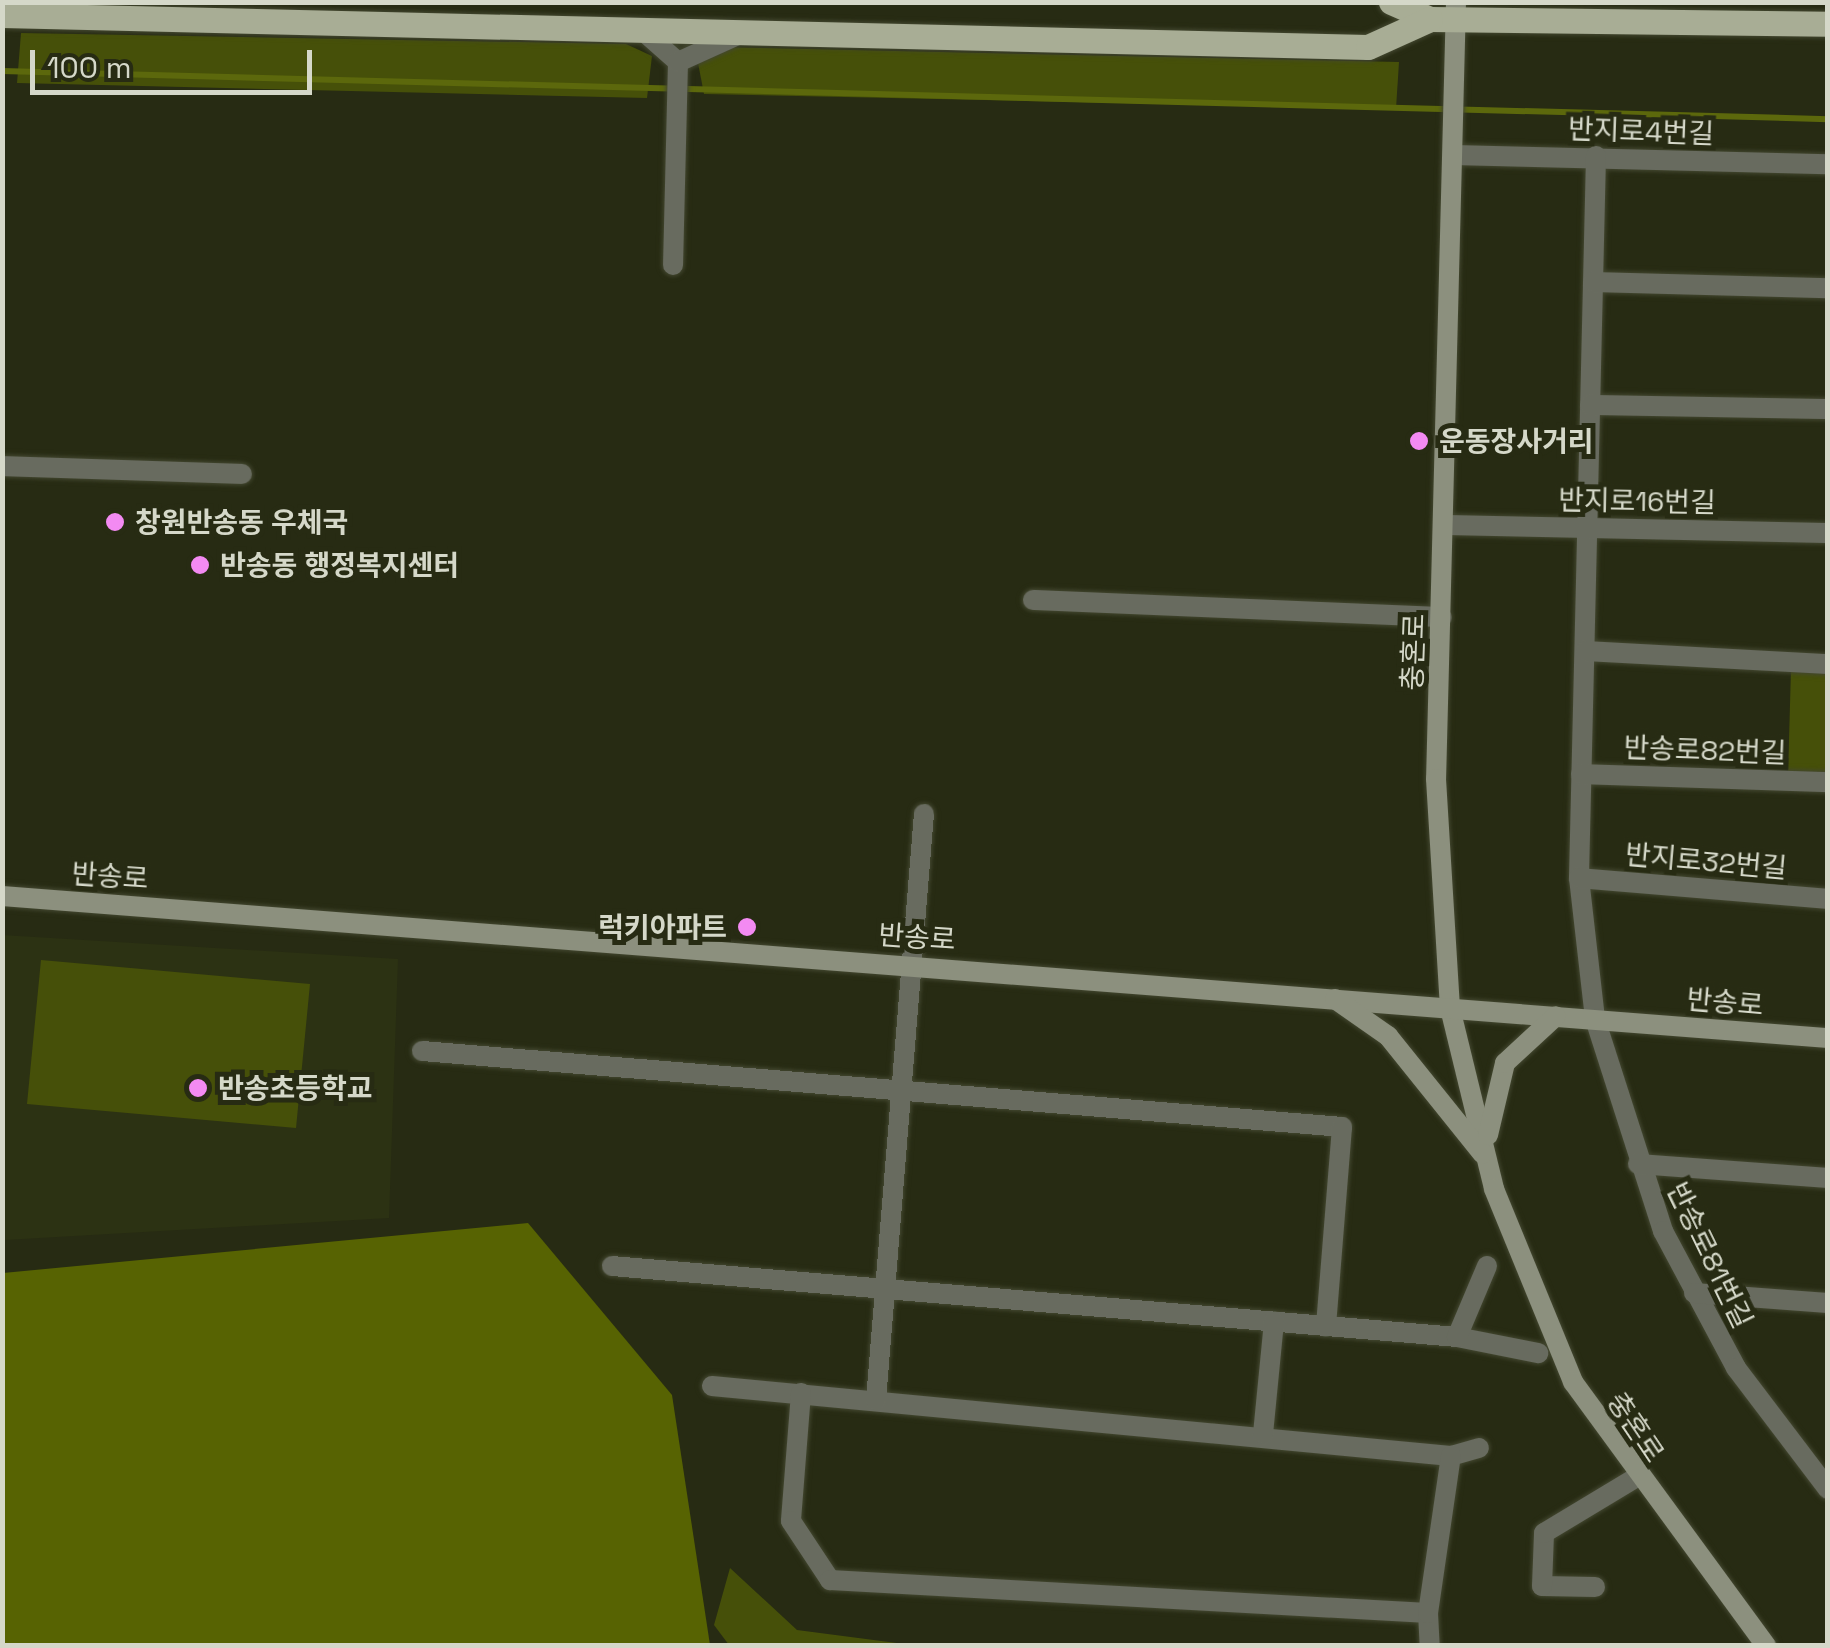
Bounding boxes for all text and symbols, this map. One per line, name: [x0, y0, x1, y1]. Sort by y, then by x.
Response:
scale bar: [35, 30, 318, 92]
text: 100 m: [47, 48, 132, 87]
street label: 반지로4번길: [1567, 112, 1715, 150]
place label: 운동장사거리: [1439, 424, 1594, 458]
marker: 운동장사거리: [1408, 430, 1430, 452]
street label: 반지로16번길: [1558, 483, 1716, 519]
place label: 창원반송동 우체국: [135, 505, 348, 539]
marker: 창원반송동 우체국: [104, 511, 126, 533]
place label: 반송동 행정복지센터: [220, 548, 459, 582]
marker: 반송동 행정복지센터: [189, 554, 211, 576]
street label: 충혼로: [1395, 613, 1431, 691]
street label: 반송로82번길: [1623, 730, 1787, 770]
street label: 반지로32번길: [1624, 837, 1788, 885]
street label: 반송로: [70, 857, 150, 895]
place label: 럭키아파트: [598, 910, 727, 944]
marker: 럭키아파트: [736, 916, 758, 938]
street label: 반송로: [877, 918, 957, 956]
street label: 반송로: [1685, 982, 1765, 1022]
place label: 반송초등학교: [218, 1071, 373, 1105]
marker: 반송초등학교: [187, 1077, 209, 1099]
street label: 반송로81번길: [1660, 1177, 1760, 1333]
street label: 충혼로: [1600, 1386, 1672, 1468]

